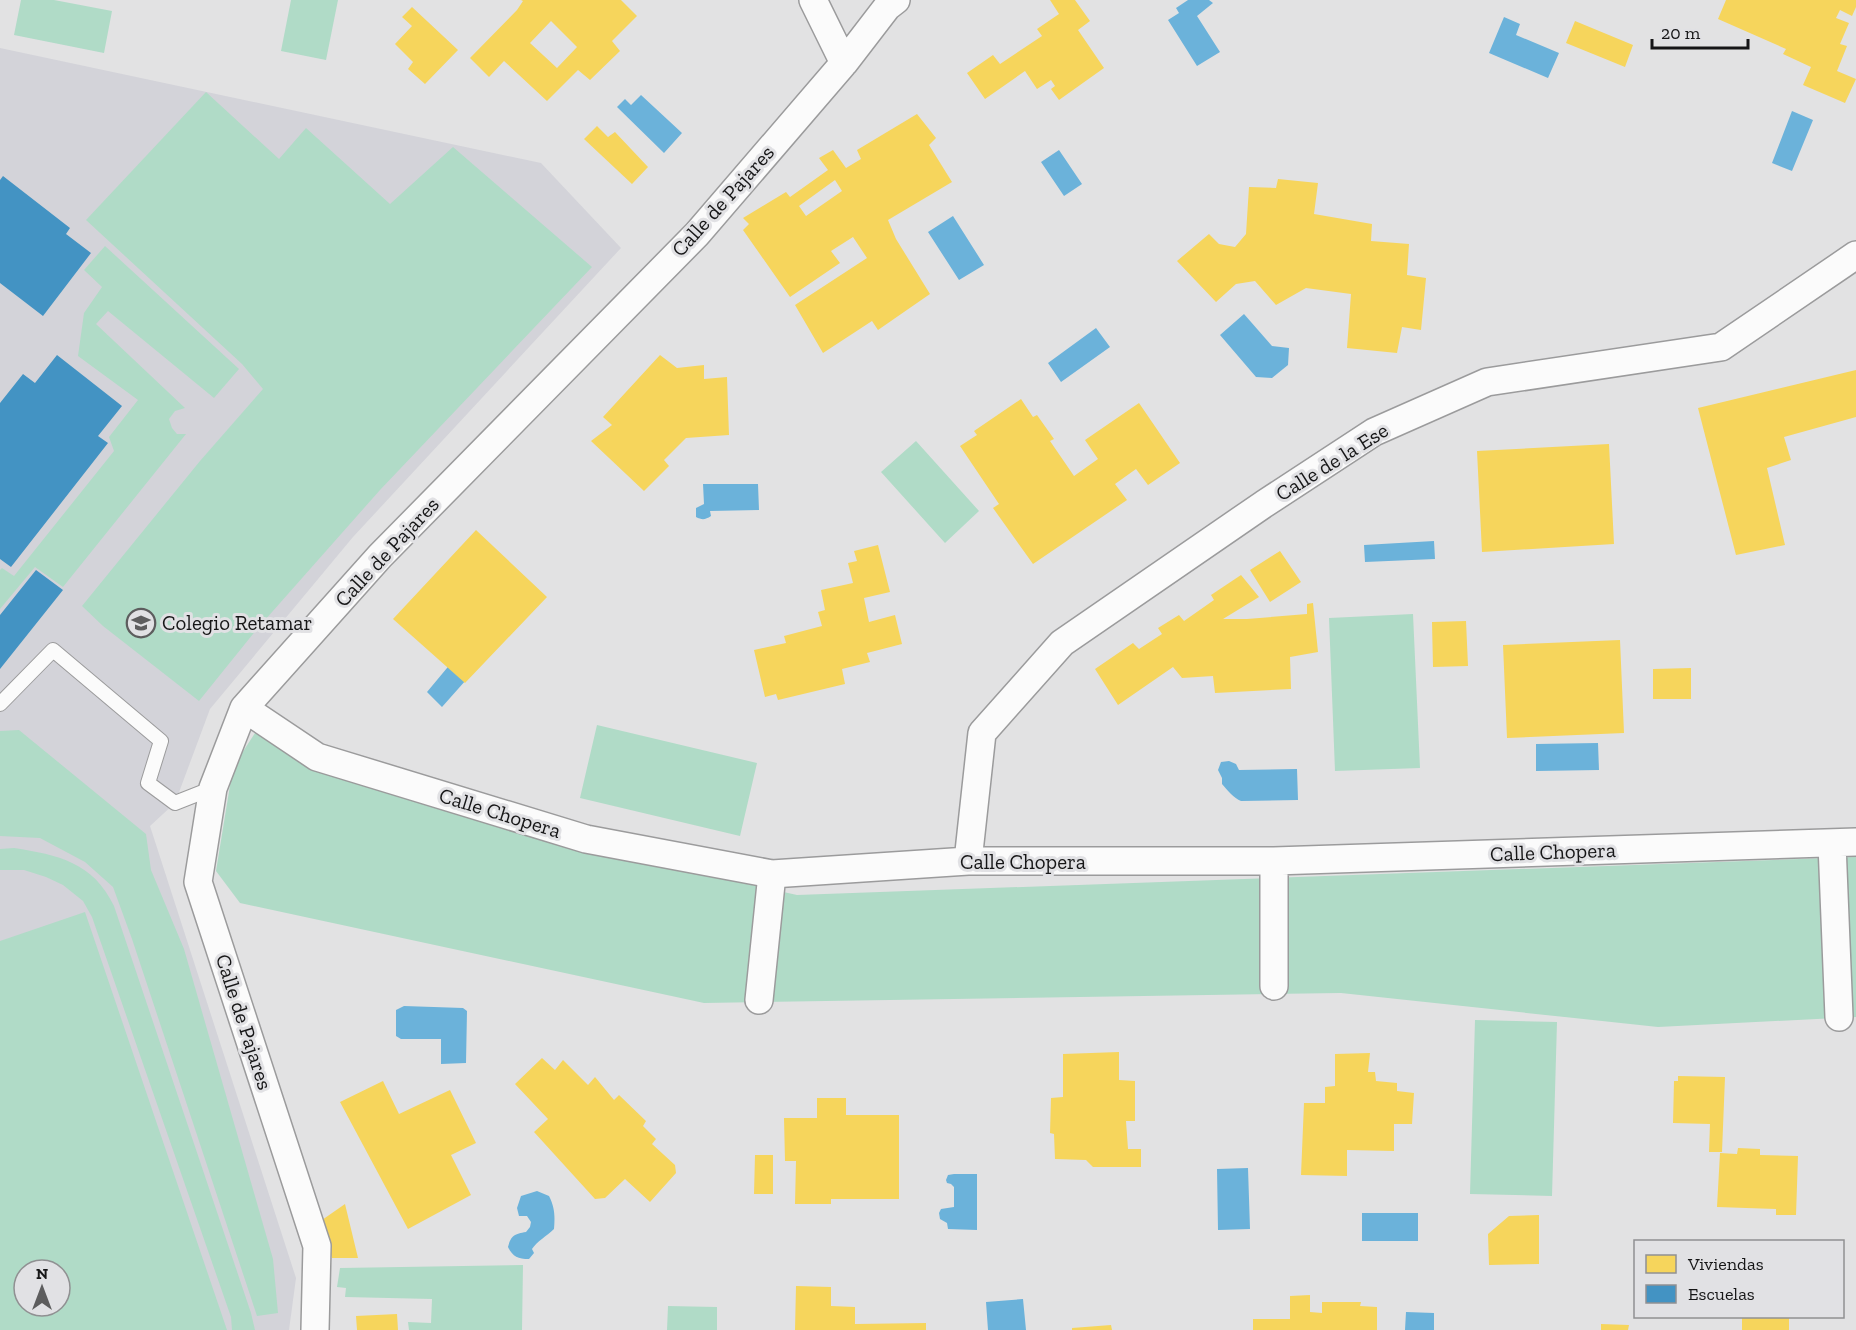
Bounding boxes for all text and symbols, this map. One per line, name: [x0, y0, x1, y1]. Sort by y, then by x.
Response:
scale bar: [1652, 12, 1748, 50]
text: 20 m: [1661, 22, 1701, 44]
street label: Calle de Pajares: [666, 140, 780, 262]
street label: Calle de la Ese: [1271, 417, 1393, 506]
street label: Calle de Pajares: [329, 492, 445, 612]
school or university icon: Colegio Retamar: [125, 607, 157, 639]
place label: Colegio Retamar: [162, 610, 312, 635]
street label: Calle Chopera: [436, 782, 564, 843]
street label: Calle Chopera: [1490, 837, 1616, 866]
street label: Calle Chopera: [960, 849, 1086, 874]
street label: Calle de Pajares: [210, 951, 278, 1093]
legend: [1634, 1240, 1844, 1318]
text: Viviendas: [1687, 1253, 1764, 1275]
north arrow: [12, 1258, 72, 1318]
text: N: [36, 1264, 48, 1283]
text: Escuelas: [1688, 1283, 1755, 1305]

